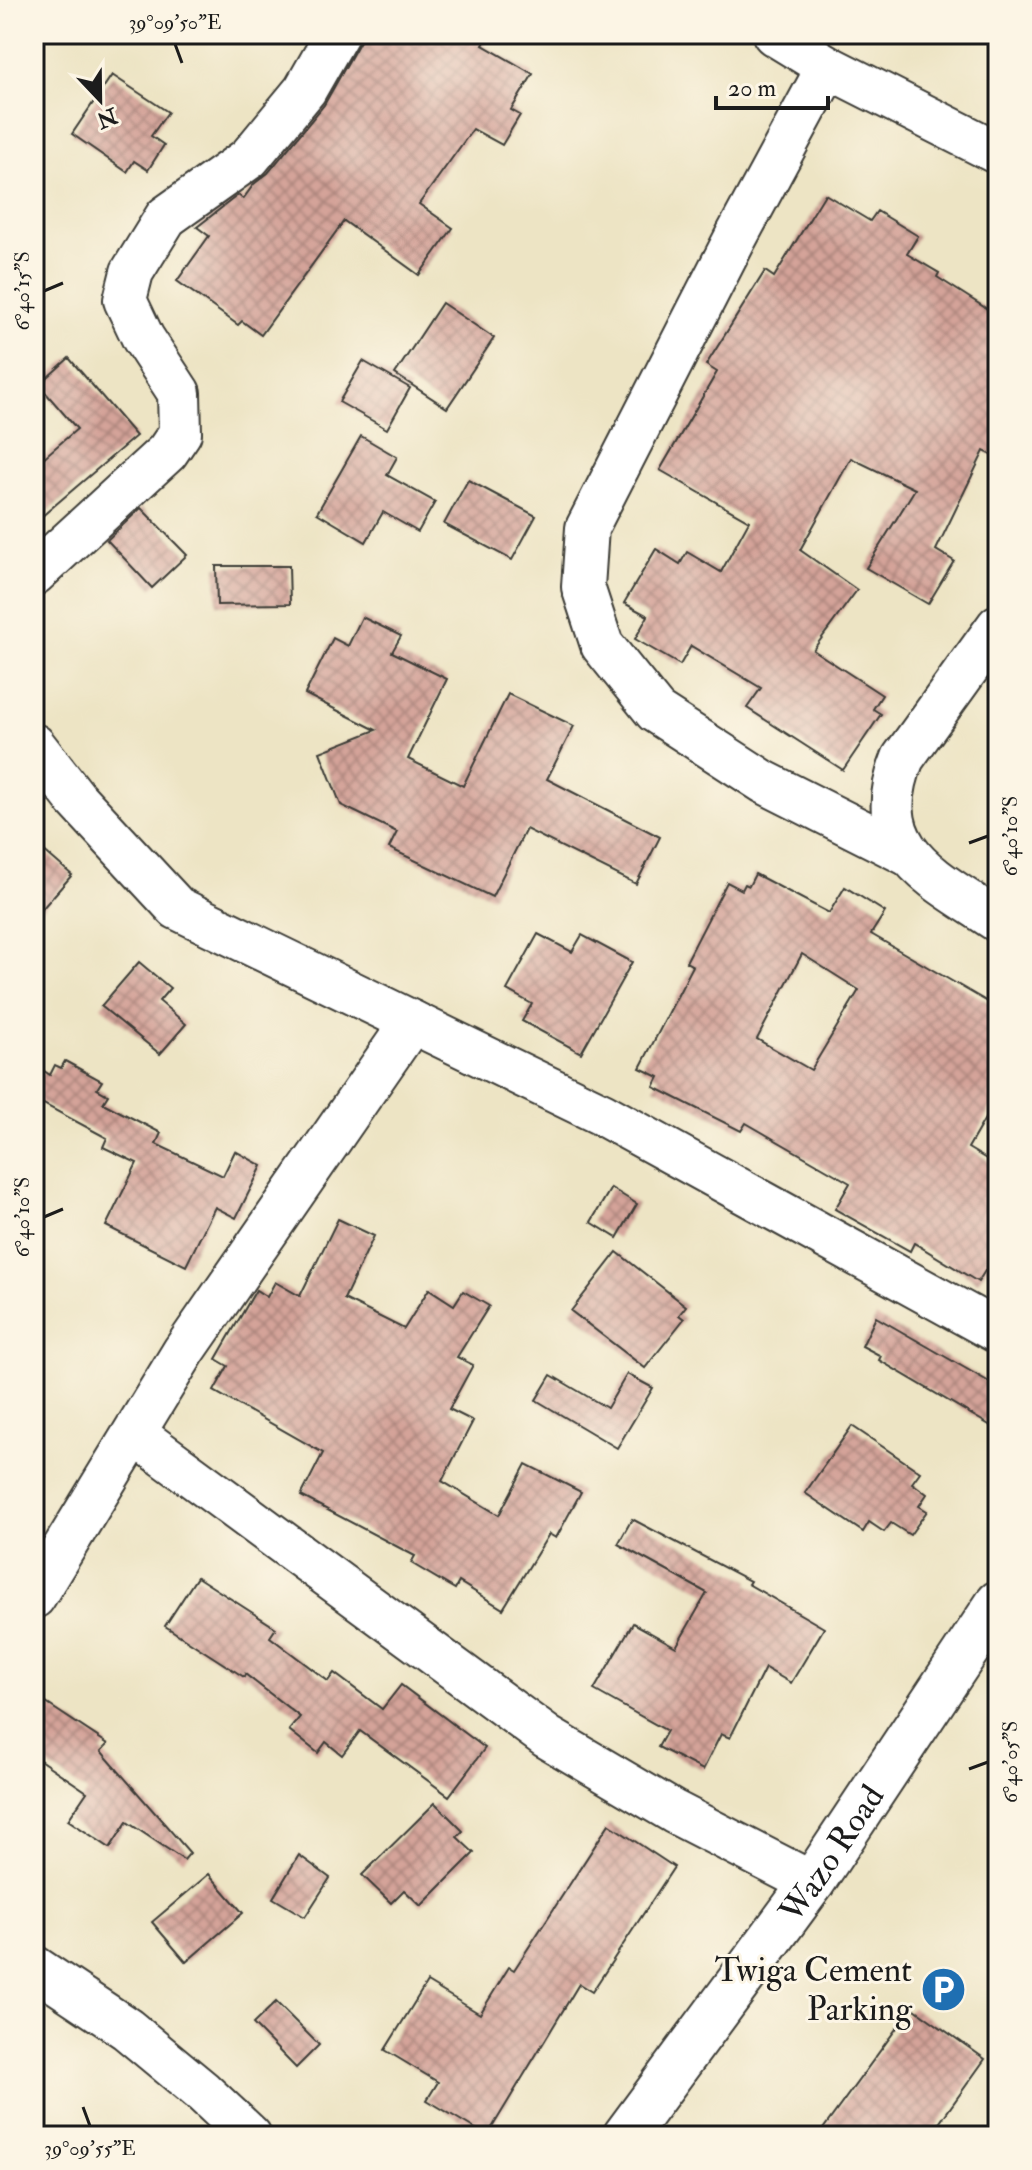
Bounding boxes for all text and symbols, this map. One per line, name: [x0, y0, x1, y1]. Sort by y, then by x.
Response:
text: 39°09'50"E: [129, 10, 221, 35]
north arrow: [60, 60, 140, 140]
scale bar: [716, 60, 828, 110]
text: 20 m: [728, 73, 777, 104]
text: N: [92, 101, 122, 134]
text: 6°40'15"S: [10, 251, 35, 331]
text: 6°40'10"S: [998, 796, 1023, 876]
text: 6°40'10"S: [10, 1177, 35, 1257]
text: 6°40'05"S: [998, 1721, 1023, 1803]
street label: Wazo Road: [770, 1777, 894, 1932]
place label: Twiga Cement Parking: [715, 1949, 913, 2031]
parking icon: Twiga Cement Parking: [919, 1965, 967, 2013]
text: 39°09'55"E: [44, 2136, 136, 2161]

